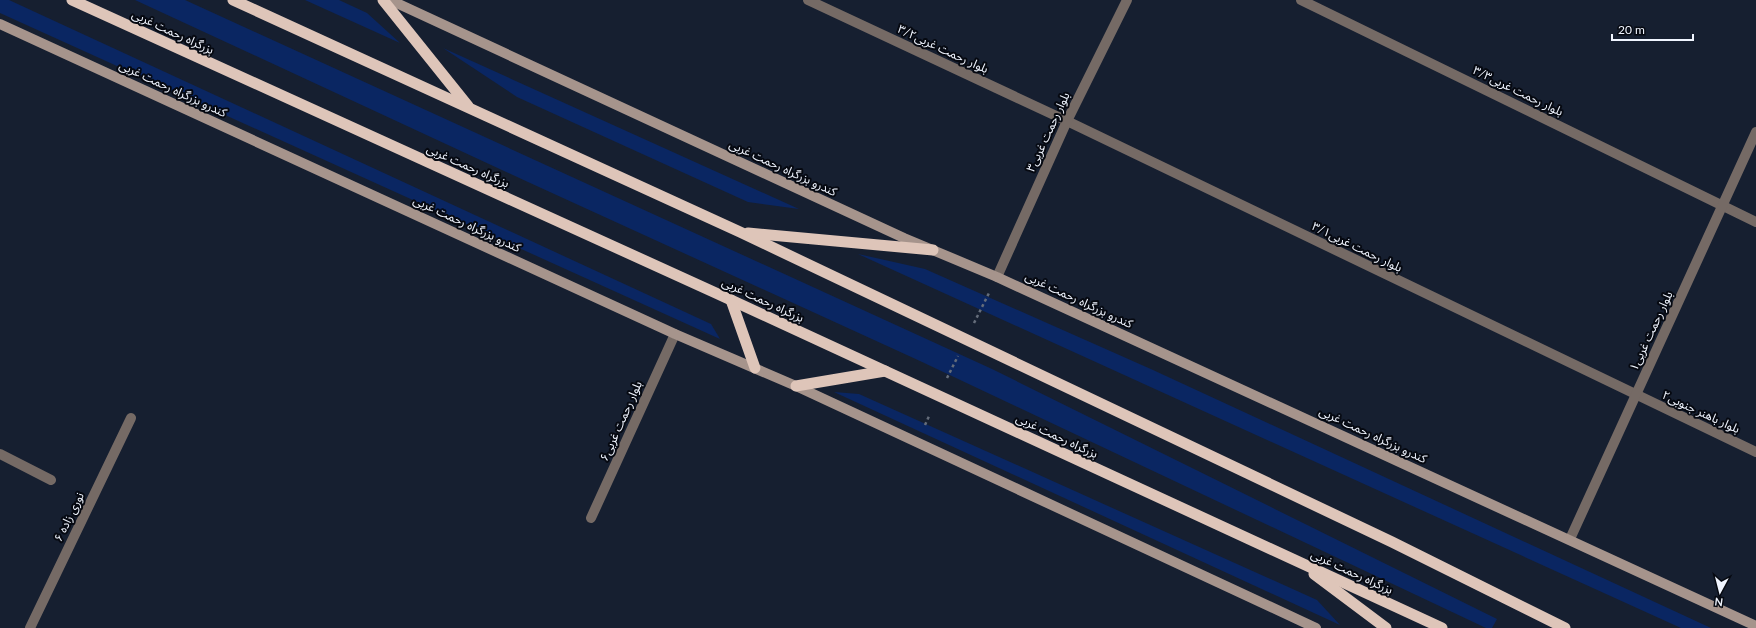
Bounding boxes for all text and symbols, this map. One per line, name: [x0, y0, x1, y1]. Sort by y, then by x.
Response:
street label: بزرگراه رحمت غربی: [130, 6, 217, 57]
scale bar: [1612, 16, 1693, 42]
street label: بلوار رحمت غربی۳/۲: [895, 21, 991, 76]
text: 20 m: [1618, 22, 1645, 37]
street label: کندرو بزرگراه رحمت غربی: [117, 57, 230, 121]
street label: بلوار رحمت غربی۳/۳: [1471, 62, 1566, 119]
street label: بلوار رحمت غربی۳: [1023, 90, 1073, 174]
street label: کندرو بزرگراه رحمت غربی: [727, 136, 840, 200]
street label: بزرگراه رحمت غربی: [425, 141, 512, 190]
street label: کندرو بزرگراه رحمت غربی: [411, 192, 524, 256]
street label: بلوار رحمت غربی۳/۱: [1310, 218, 1405, 275]
street label: کندرو بزرگراه رحمت غربی: [1023, 268, 1136, 332]
street label: بزرگراه رحمت غربی: [720, 274, 807, 325]
street label: بلوار رحمت غربی۱: [1626, 289, 1676, 373]
street label: بلوار رحمت غربی۶: [596, 378, 645, 463]
street label: بلوار باهنر جنوبی۲: [1660, 387, 1743, 436]
street label: کندرو بزرگراه رحمت غربی: [1317, 403, 1430, 467]
street label: بزرگراه رحمت غربی: [1014, 410, 1101, 461]
street label: نوری زاده ۶: [50, 490, 87, 544]
street label: بزرگراه رحمت غربی: [1309, 546, 1396, 597]
north arrow: [1700, 572, 1740, 612]
text: N: [1714, 595, 1724, 609]

